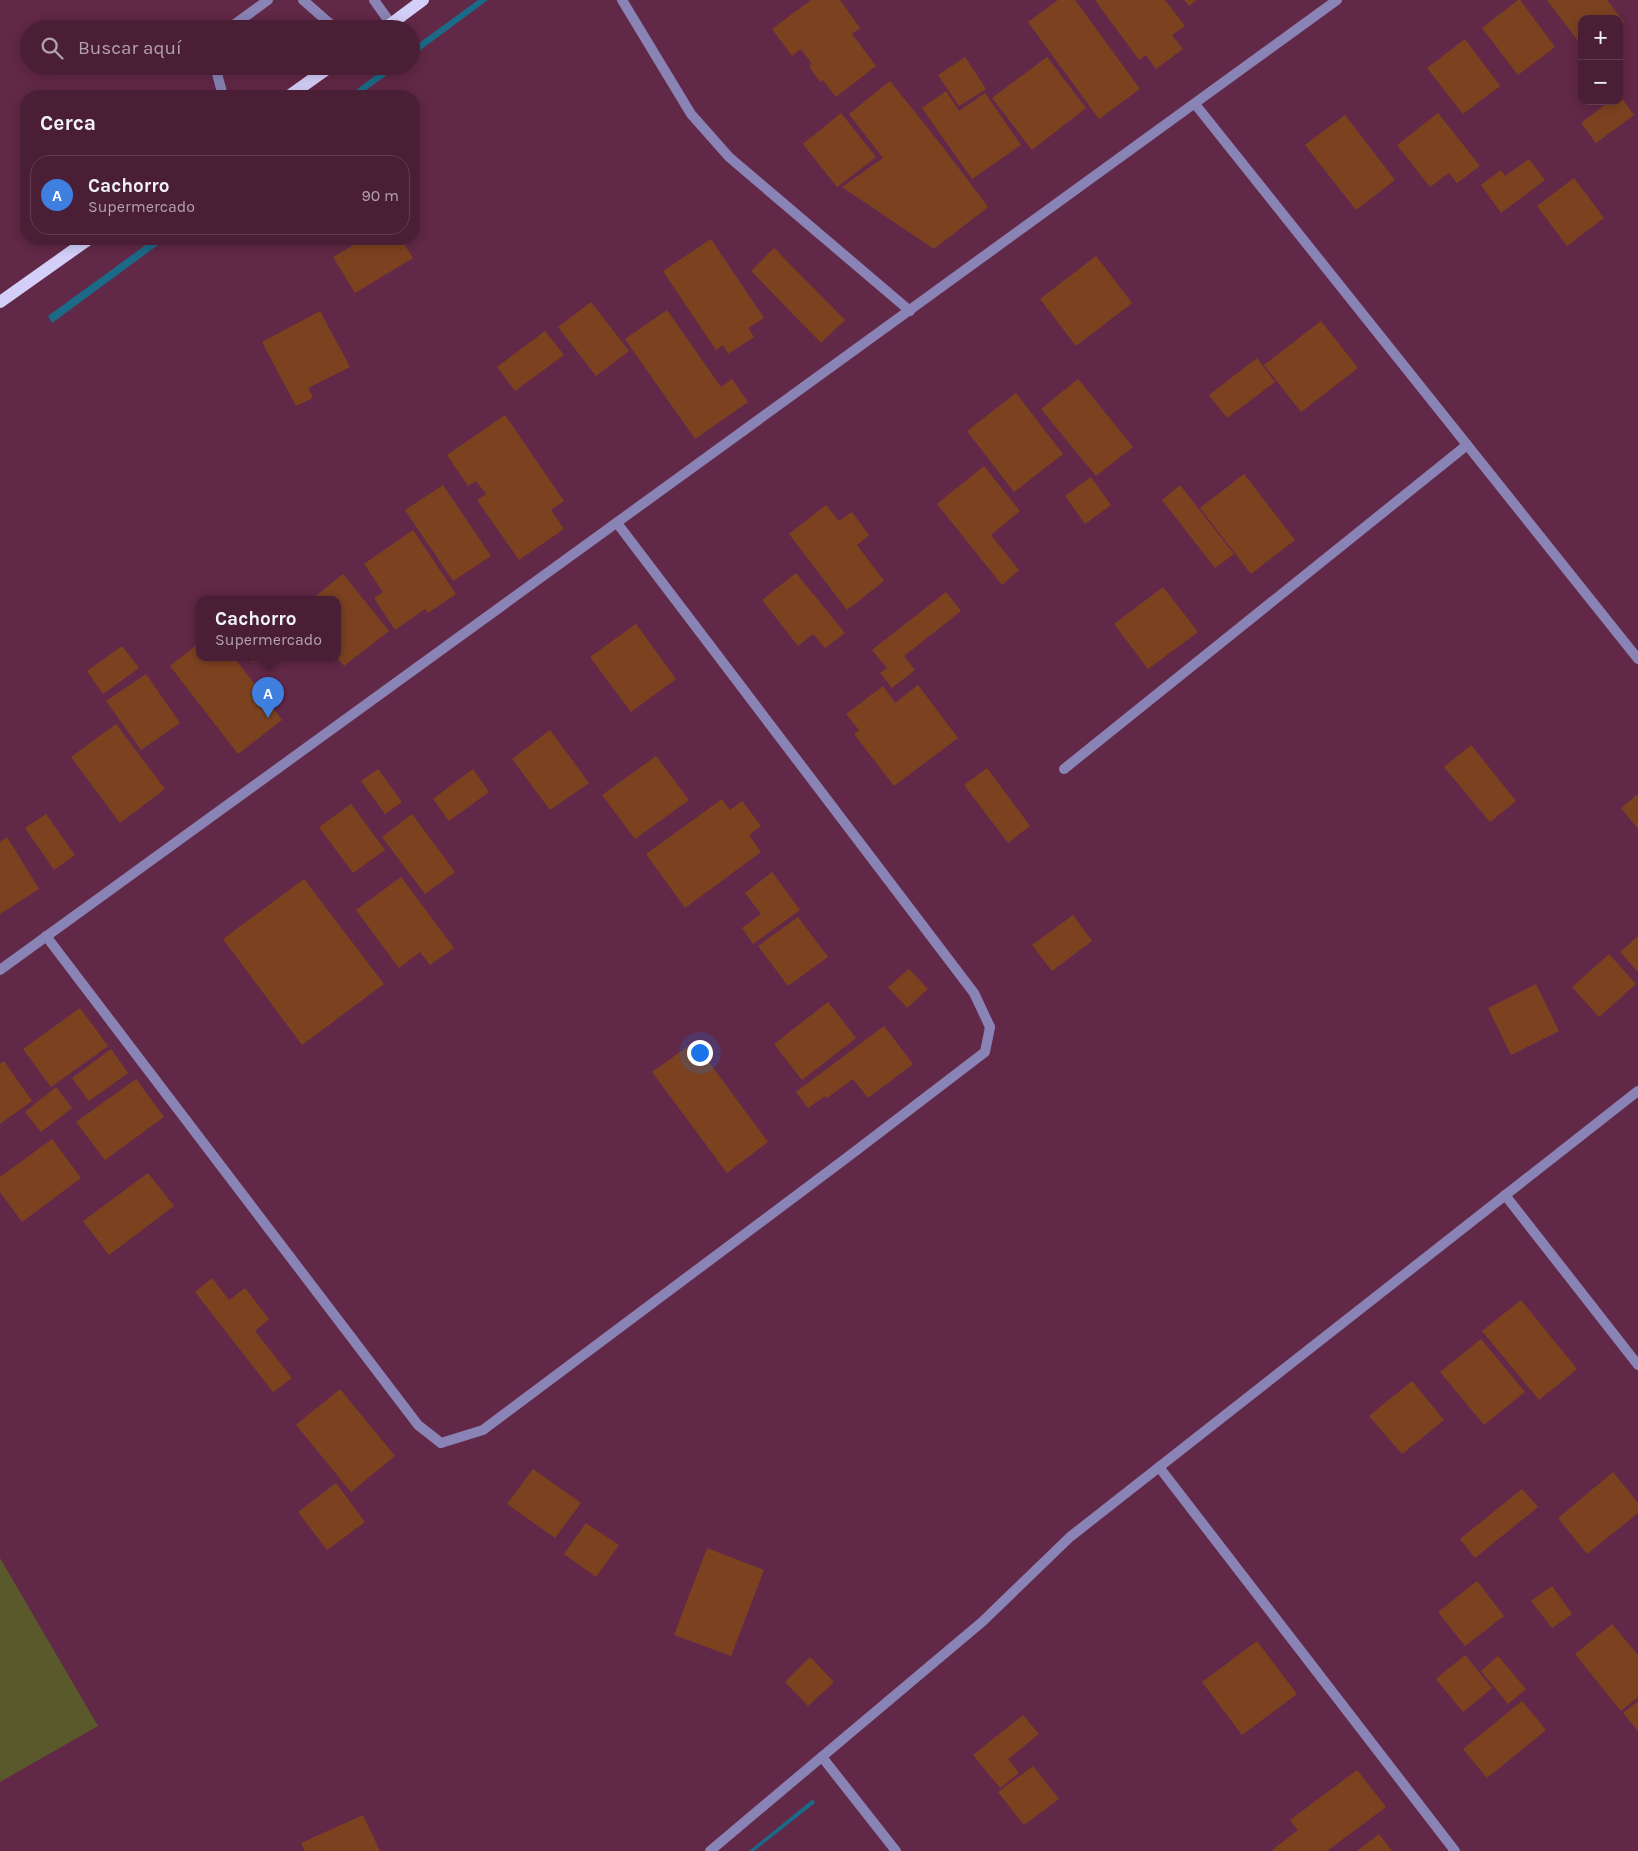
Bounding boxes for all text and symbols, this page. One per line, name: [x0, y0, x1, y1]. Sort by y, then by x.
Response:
map controls: [1578, 15, 1623, 105]
button: +: [1578, 15, 1623, 60]
search box: [20, 20, 420, 75]
icon: search: [38, 34, 66, 62]
text: Buscar aquí: [78, 37, 182, 59]
button: −: [1578, 60, 1623, 105]
text: Cerca: [40, 111, 96, 135]
text: Cachorro: [88, 175, 169, 197]
text: A: [52, 186, 62, 205]
text: 90 m: [361, 186, 399, 205]
text: Supermercado: [88, 197, 195, 216]
popup: [196, 596, 341, 661]
text: Cachorro: [215, 608, 297, 630]
text: Supermercado: [215, 630, 322, 649]
pin: A: [252, 677, 284, 718]
your location: [687, 1040, 713, 1066]

